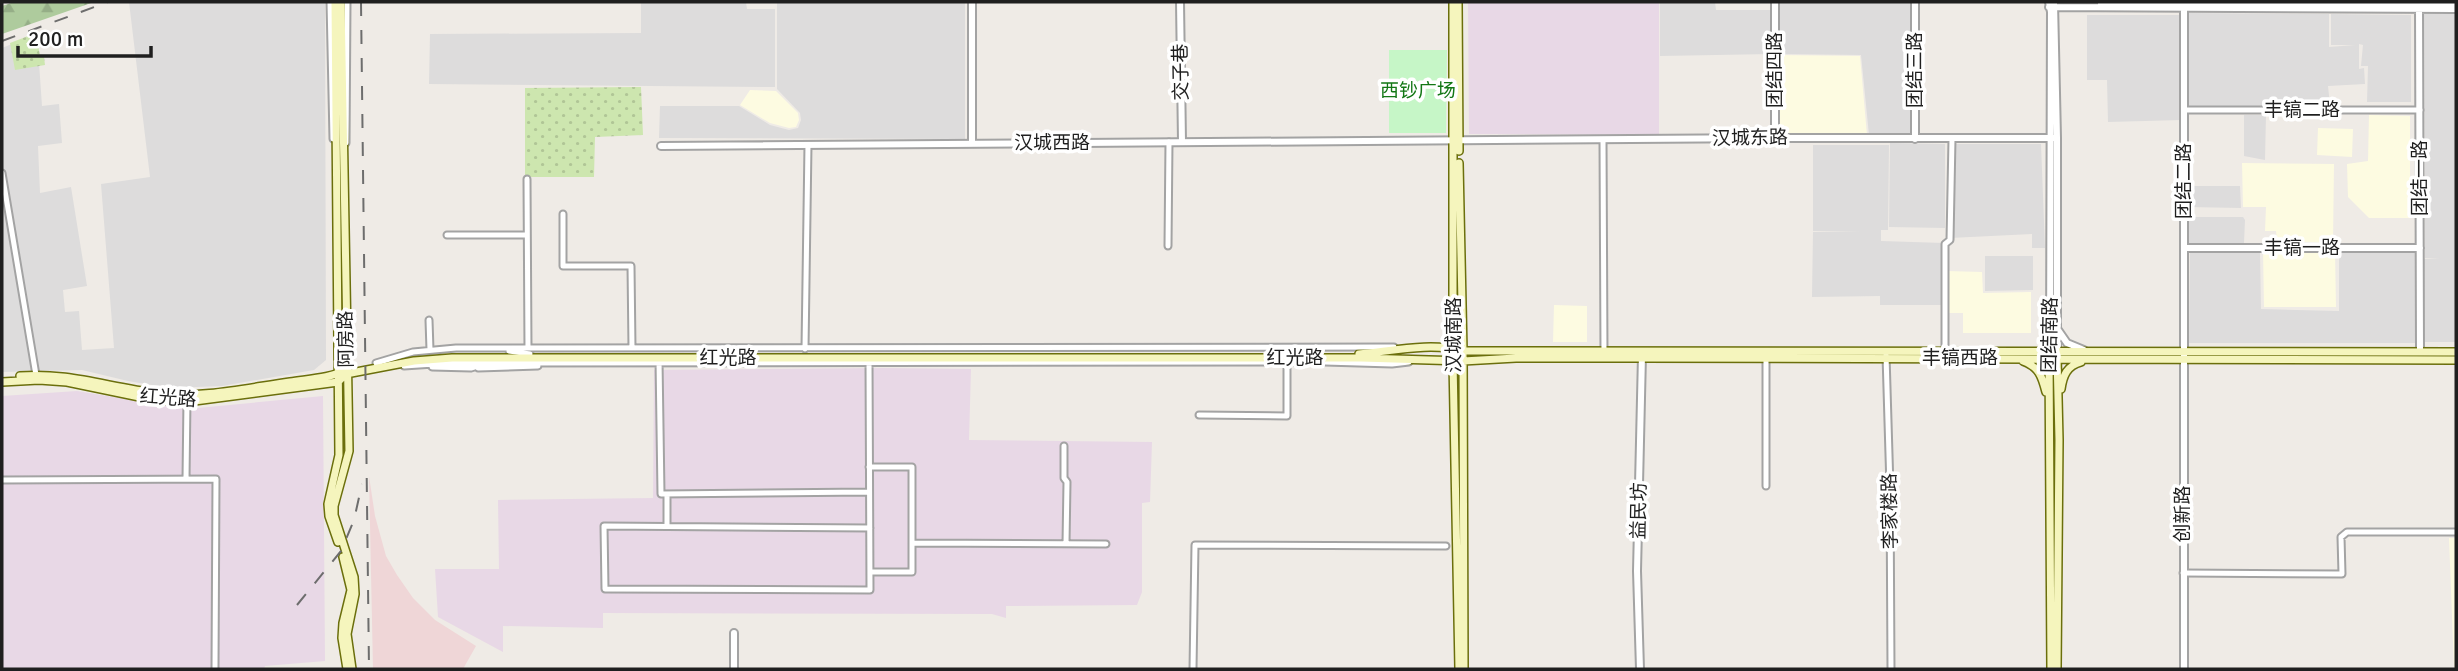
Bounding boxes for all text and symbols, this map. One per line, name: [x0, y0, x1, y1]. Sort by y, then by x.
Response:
scale bar: [18, 14, 150, 58]
text: 200 m: [28, 26, 83, 52]
street label: 团结四路: [1763, 32, 1787, 108]
street label: 团结三路: [1903, 32, 1927, 108]
street label: 交子巷: [1169, 43, 1193, 101]
park label: 西钞广场: [1380, 79, 1456, 103]
street label: 丰镐二路: [2264, 98, 2340, 122]
street label: 汉城东路: [1712, 125, 1788, 151]
street label: 汉城西路: [1014, 131, 1090, 155]
street label: 团结一路: [2408, 140, 2432, 216]
street label: 团结二路: [2172, 143, 2196, 219]
street label: 丰镐一路: [2264, 236, 2340, 260]
street label: 汉城南路: [1442, 297, 1466, 373]
street label: 团结南路: [2037, 297, 2063, 373]
street label: 阿房路: [334, 310, 358, 368]
street label: 红光路: [699, 346, 757, 370]
street label: 红光路: [1266, 346, 1324, 370]
street label: 丰镐西路: [1922, 346, 1998, 370]
street label: 红光路: [139, 384, 197, 412]
street label: 李家楼路: [1877, 473, 1903, 549]
street label: 益民坊: [1627, 482, 1651, 540]
street label: 创新路: [2171, 485, 2195, 543]

